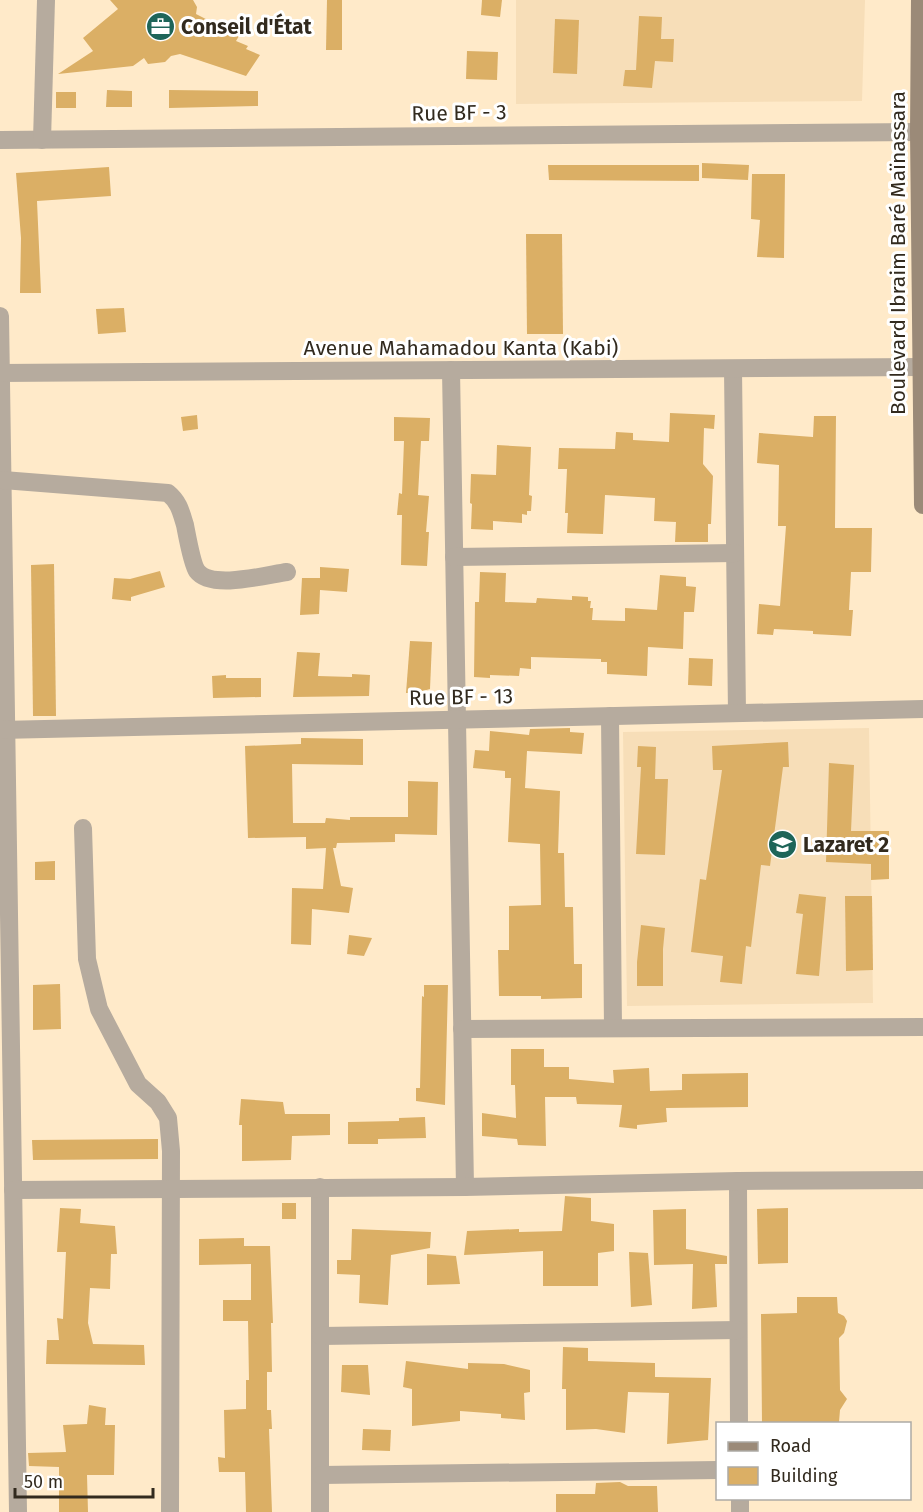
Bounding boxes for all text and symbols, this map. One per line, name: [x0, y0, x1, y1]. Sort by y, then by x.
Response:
office icon: Conseil d'État: [144, 11, 176, 43]
place label: Conseil d'État: [181, 13, 313, 40]
street label: Boulevard Ibraim Baré Maïnassara: [885, 91, 911, 415]
street label: Rue BF - 3: [411, 99, 507, 127]
street label: Avenue Mahamadou Kanta (Kabi): [304, 335, 618, 361]
street label: Rue BF - 13: [409, 683, 513, 711]
school or university icon: Lazaret 2: [766, 829, 798, 861]
place label: Lazaret 2: [803, 832, 889, 858]
legend: [716, 1422, 911, 1500]
text: Road: [770, 1435, 812, 1457]
scale bar: [15, 1461, 153, 1499]
text: Building: [770, 1465, 838, 1487]
text: 50 m: [24, 1471, 63, 1493]

